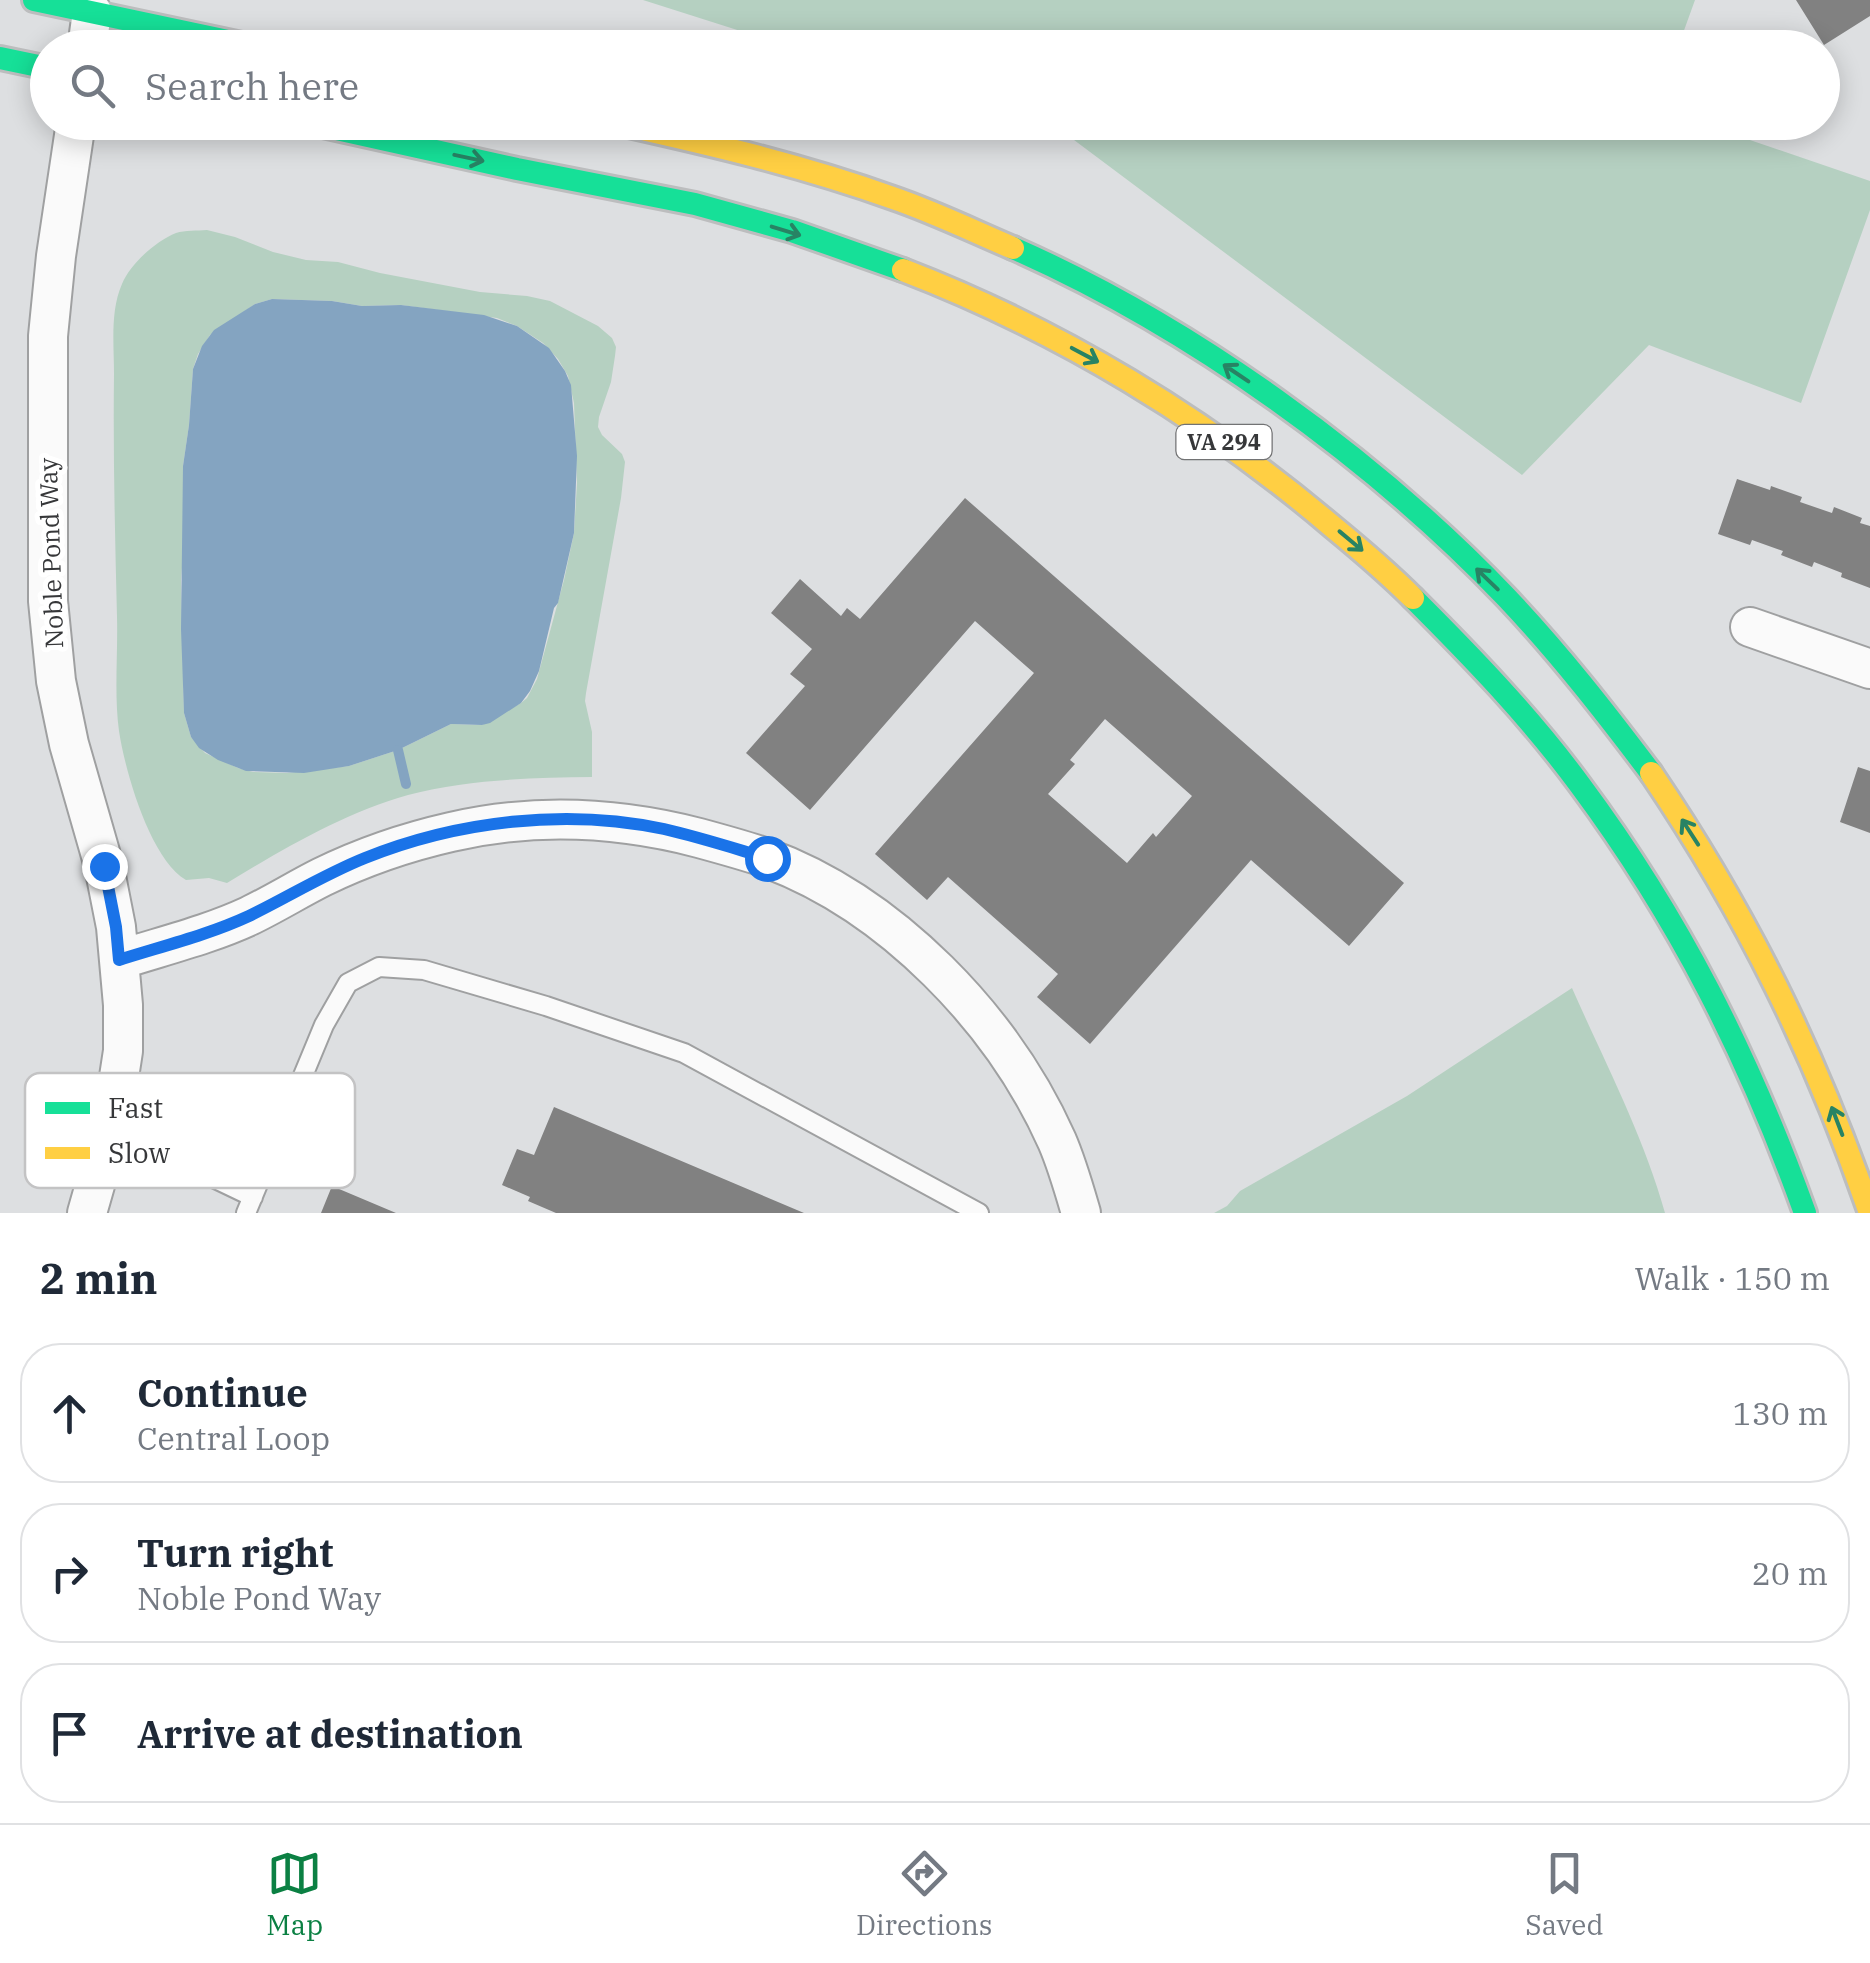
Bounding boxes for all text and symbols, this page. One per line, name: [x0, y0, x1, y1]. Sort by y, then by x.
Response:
search box: [30, 30, 1840, 140]
icon: search: [65, 58, 120, 113]
text: Search here: [145, 61, 359, 110]
one-way arrow: [452, 150, 484, 169]
one-way arrow: [769, 223, 801, 241]
one-way arrow: [1070, 346, 1100, 365]
one-way arrow: [1223, 363, 1251, 384]
road number: VA 294: [1176, 425, 1272, 459]
street label: Noble Pond Way: [31, 456, 70, 649]
one-way arrow: [1337, 530, 1363, 552]
one-way arrow: [1476, 567, 1500, 591]
one-way arrow: [1680, 818, 1701, 847]
route start: [745, 836, 791, 882]
route end: [82, 844, 128, 890]
legend: [25, 1073, 355, 1188]
text: Fast: [108, 1089, 163, 1126]
one-way arrow: [1826, 1107, 1844, 1137]
text: Slow: [108, 1134, 170, 1171]
text: 2 min: [40, 1251, 158, 1306]
text: Walk · 150 m: [1634, 1257, 1830, 1299]
text: Continue: [137, 1368, 308, 1417]
icon: ahead: [42, 1386, 97, 1441]
text: 130 m: [1732, 1392, 1828, 1434]
text: Central Loop: [137, 1417, 330, 1459]
text: Turn right: [137, 1528, 333, 1577]
icon: right: [42, 1546, 97, 1601]
text: 20 m: [1752, 1552, 1828, 1594]
text: Noble Pond Way: [137, 1577, 381, 1619]
icon: arrive: [42, 1706, 97, 1761]
text: Arrive at destination: [137, 1709, 523, 1758]
tab: Map: [266, 1846, 323, 1943]
tab: Directions: [856, 1846, 992, 1943]
tab: Saved: [1525, 1846, 1604, 1943]

